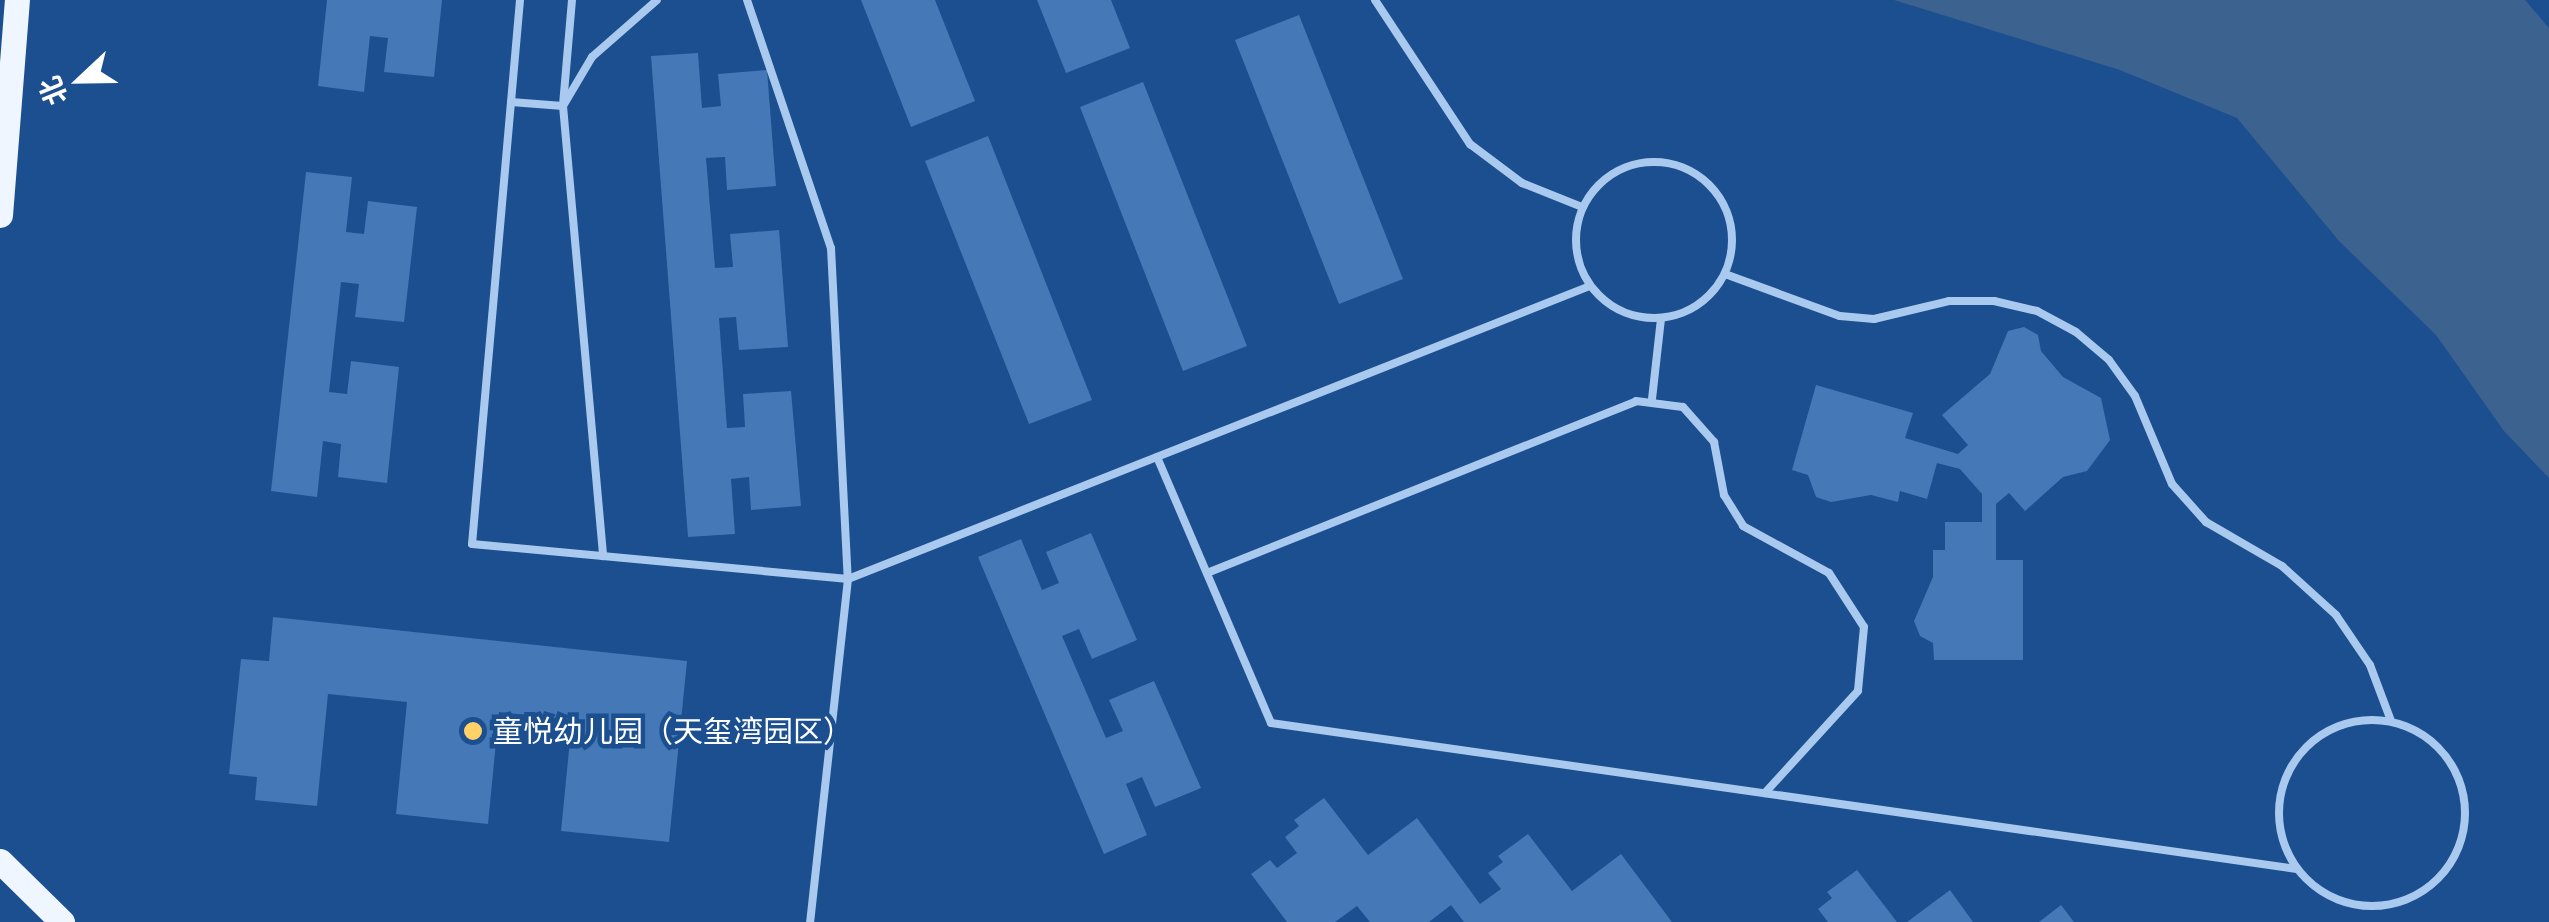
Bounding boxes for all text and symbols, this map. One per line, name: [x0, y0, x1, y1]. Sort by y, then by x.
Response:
north arrow: [30, 30, 130, 130]
text: 北: [29, 71, 75, 111]
place label: 童悦幼儿园（天玺湾园区）: [493, 713, 853, 749]
marker: 童悦幼儿园（天玺湾园区）: [462, 720, 484, 742]

